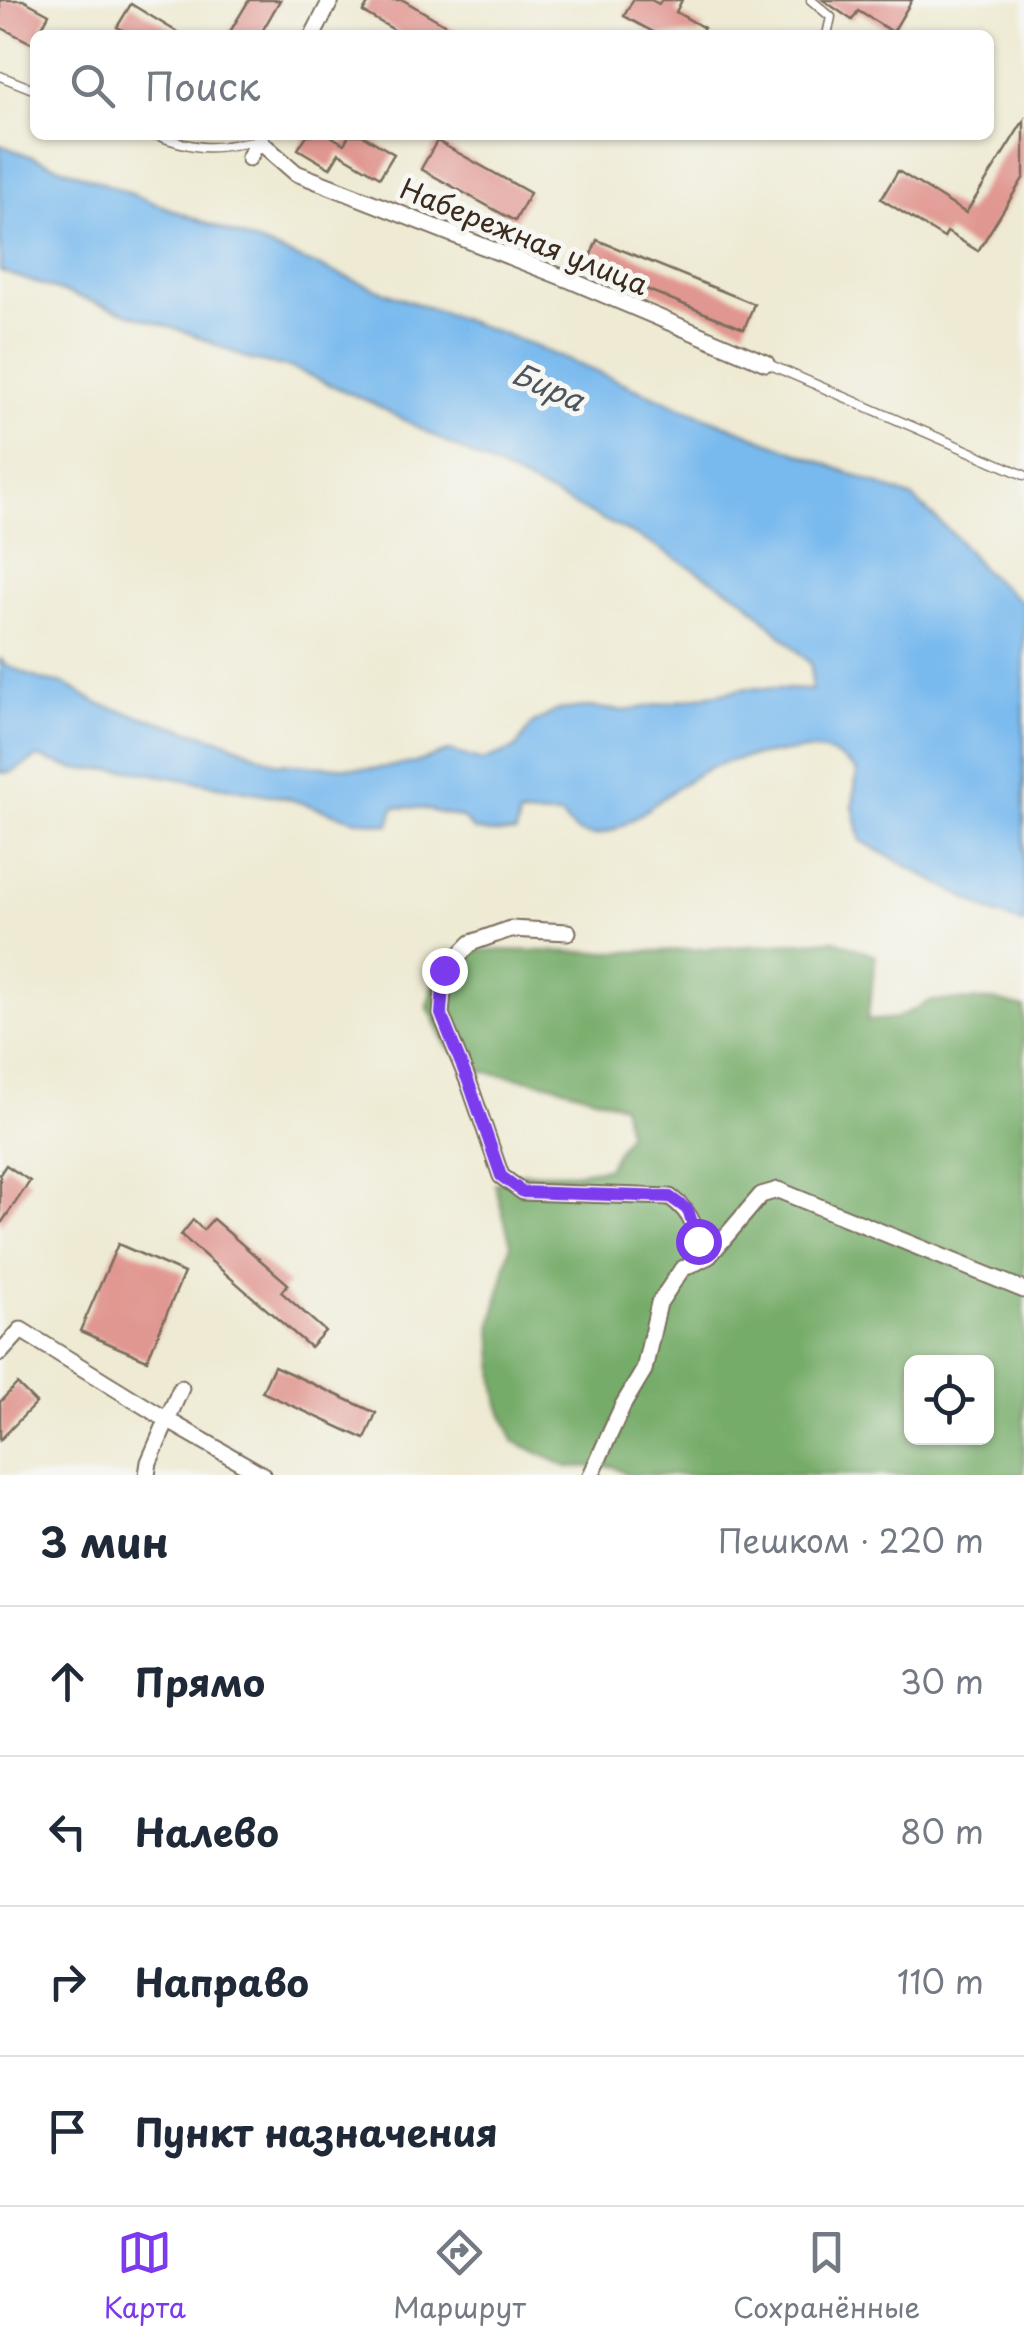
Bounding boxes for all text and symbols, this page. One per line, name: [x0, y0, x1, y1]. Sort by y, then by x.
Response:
search box: [30, 30, 994, 140]
text: Поиск: [145, 57, 260, 114]
icon: search: [65, 58, 120, 113]
street label: Набережная улица: [394, 166, 655, 305]
water label: Бира: [506, 350, 593, 422]
route end: [422, 948, 468, 994]
route start: [676, 1219, 722, 1265]
map controls: [904, 1355, 994, 1445]
button: locate: [904, 1355, 994, 1445]
text: 3 мин: [40, 1509, 169, 1572]
text: Пешком · 220 m: [718, 1516, 984, 1564]
text: Прямо: [135, 1653, 265, 1710]
icon: ahead: [40, 1654, 95, 1709]
text: 30 m: [900, 1657, 984, 1705]
text: Налево: [135, 1803, 279, 1860]
icon: left: [40, 1804, 95, 1859]
text: 80 m: [900, 1807, 984, 1855]
text: Направо: [135, 1953, 309, 2010]
icon: right: [40, 1954, 95, 2009]
text: 110 m: [897, 1957, 984, 2005]
text: Пункт назначения: [135, 2103, 498, 2160]
icon: arrive: [40, 2104, 95, 2159]
tab: Карта: [104, 2225, 186, 2328]
tab: Маршрут: [393, 2225, 526, 2328]
tab: Сохранённые: [733, 2225, 920, 2328]

